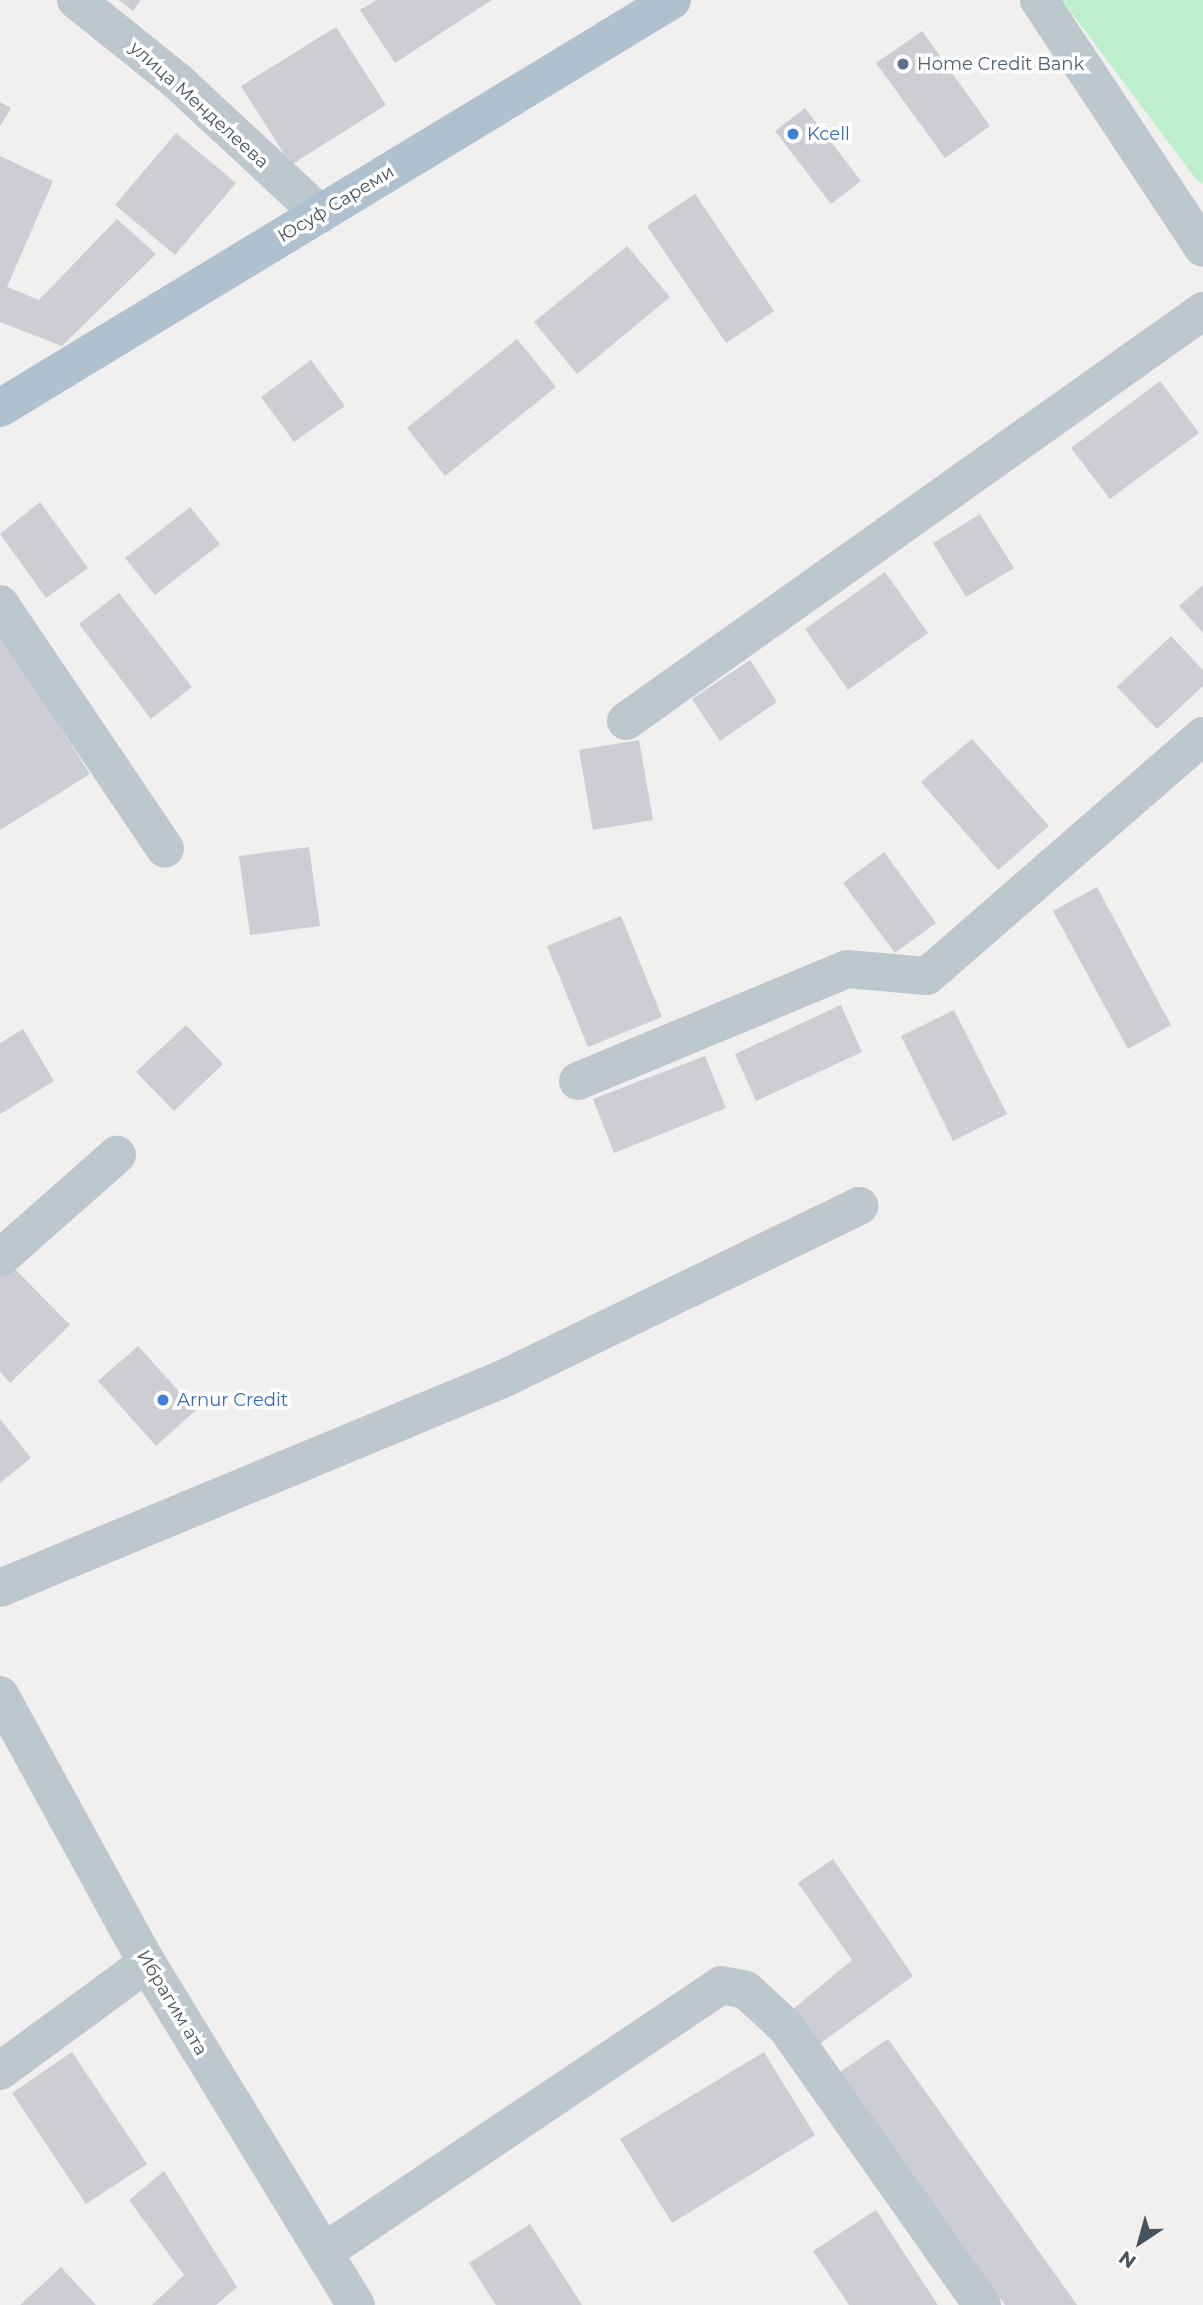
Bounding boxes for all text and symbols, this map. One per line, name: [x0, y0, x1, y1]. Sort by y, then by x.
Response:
street label: улица Менделеева: [125, 37, 273, 173]
place label: Home Credit Bank: [917, 53, 1084, 75]
marker: Home Credit Bank: [895, 56, 911, 72]
place label: Kcell: [807, 123, 850, 145]
marker: Kcell: [785, 126, 801, 142]
street label: Юсуф Сареми: [274, 161, 398, 247]
place label: Arnur Credit: [177, 1389, 288, 1411]
marker: Arnur Credit: [155, 1392, 171, 1408]
street label: Ибрагим ата: [132, 1947, 212, 2059]
north arrow: [1105, 2207, 1175, 2277]
text: N: [1114, 2246, 1140, 2273]

